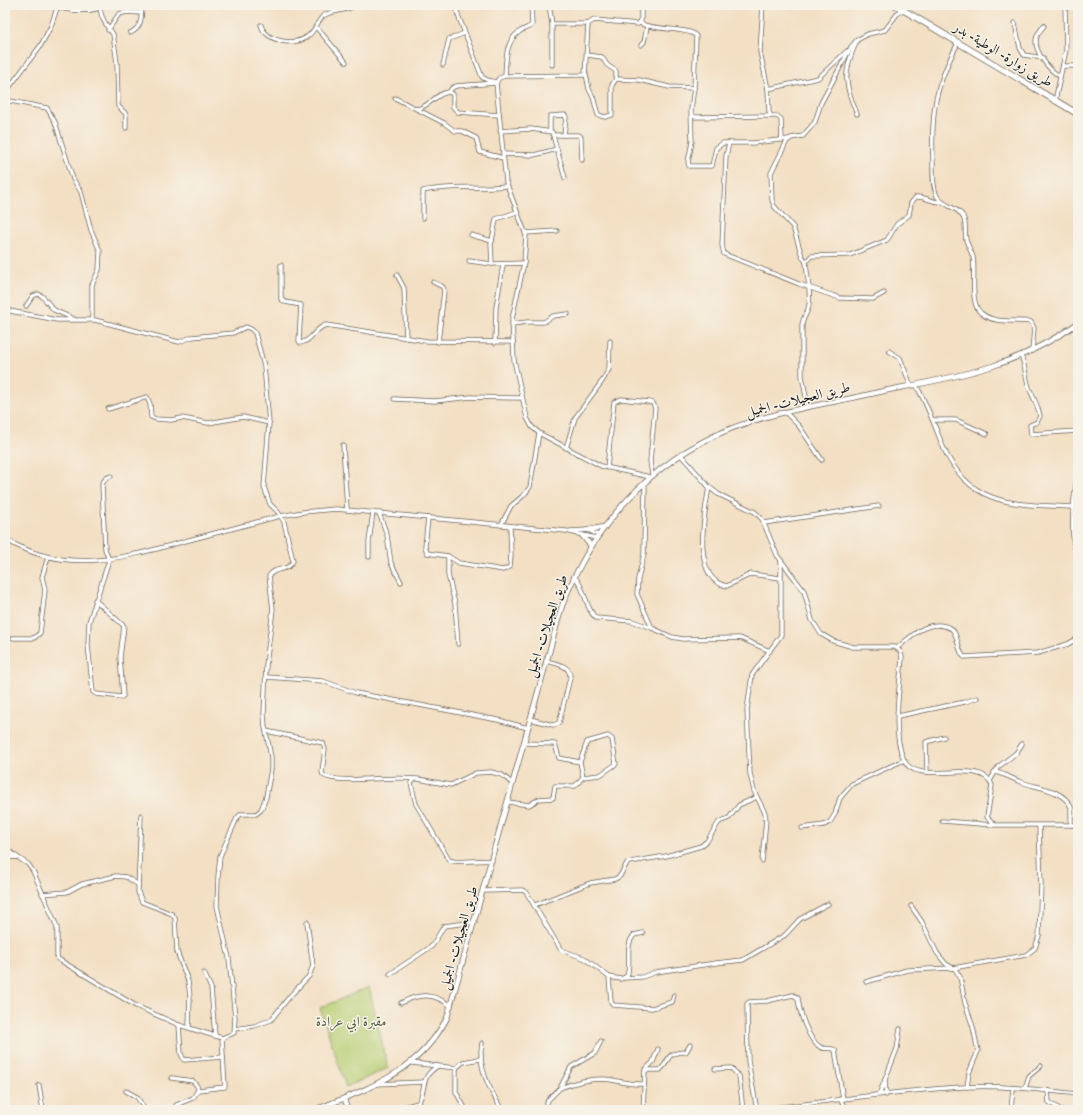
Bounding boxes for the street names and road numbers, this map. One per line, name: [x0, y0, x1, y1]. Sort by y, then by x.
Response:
street label: طريق زوارة- الوطية- بدر: [948, 17, 1056, 92]
street label: طريق العجيلات- الجميل: [744, 378, 852, 423]
street label: طريق العجيلات- الجميل: [522, 572, 573, 680]
street label: طريق العجيلات- الجميل: [436, 884, 483, 992]

